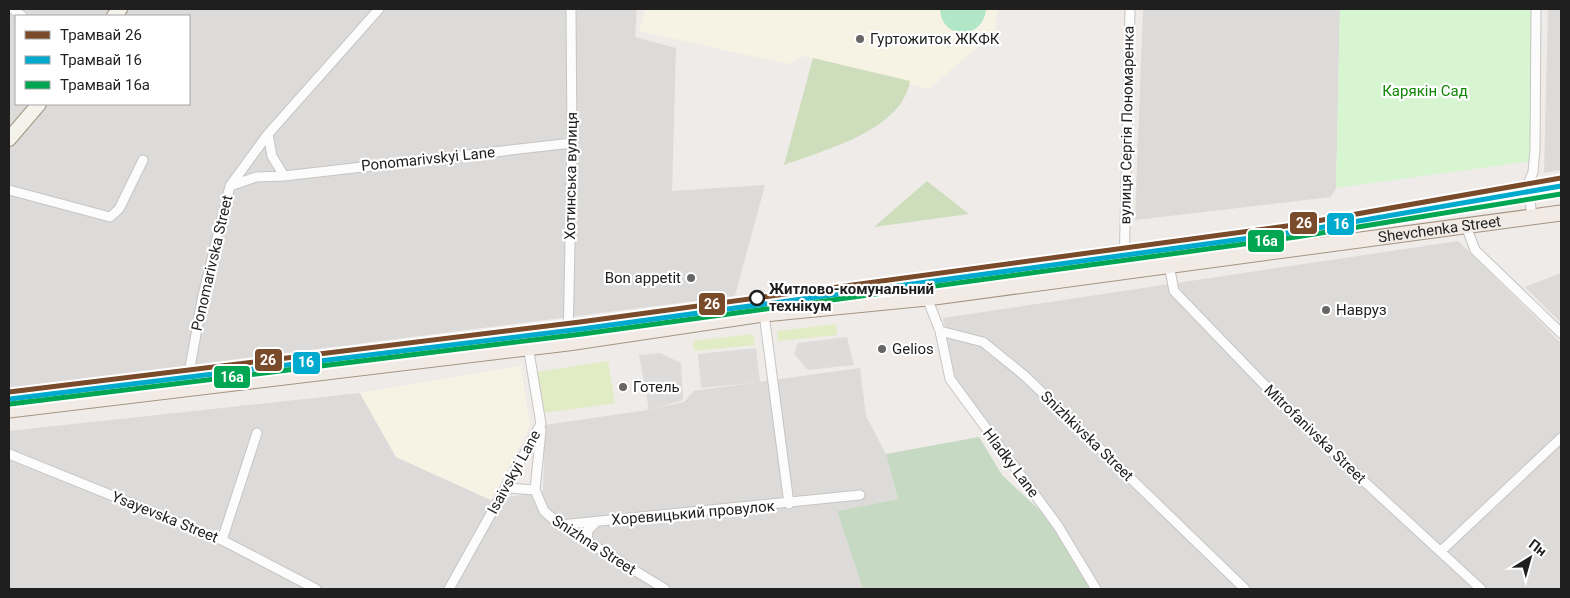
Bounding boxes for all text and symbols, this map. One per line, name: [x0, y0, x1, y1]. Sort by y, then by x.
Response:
legend: [15, 15, 190, 105]
text: Трамвай 26: [60, 26, 142, 44]
street label: вулиця Сергія Пономаренка: [1116, 26, 1138, 224]
place label: Гуртожиток ЖКФК: [870, 30, 1000, 48]
marker: Гуртожиток ЖКФК: [854, 33, 866, 45]
text: Трамвай 16: [60, 51, 142, 69]
text: Трамвай 16a: [60, 76, 150, 94]
park label: Карякін Сад: [1382, 82, 1468, 100]
street label: Хотинська вулиця: [561, 112, 581, 240]
street label: Ponomarivskyi Lane: [360, 143, 496, 175]
street label: Ponomarivska Street: [188, 193, 236, 333]
line badge: 26: [1289, 211, 1318, 235]
line badge: 16: [1326, 212, 1355, 236]
street label: Shevchenka Street: [1377, 212, 1502, 246]
text: 26: [1296, 215, 1312, 231]
text: 16: [1333, 216, 1349, 232]
line badge: 16a: [1247, 229, 1285, 253]
text: 16a: [1254, 233, 1278, 249]
place label: Bon appetit: [605, 269, 681, 287]
marker: Bon appetit: [685, 272, 697, 284]
place label: Житлово-комунальний технікум: [769, 280, 934, 315]
marker: Житлово-комунальний технікум: [749, 290, 765, 306]
line badge: 26: [698, 292, 726, 316]
text: 26: [704, 296, 720, 312]
place label: Навруз: [1336, 301, 1387, 319]
marker: Навруз: [1320, 304, 1332, 316]
place label: Gelios: [892, 340, 934, 358]
marker: Gelios: [876, 343, 888, 355]
line badge: 26: [254, 348, 283, 372]
line badge: 16: [292, 351, 321, 375]
text: 26: [260, 352, 276, 368]
text: 16: [298, 354, 314, 370]
line badge: 16a: [213, 365, 251, 389]
text: 16a: [220, 369, 244, 385]
place label: Готель: [633, 378, 680, 396]
marker: Готель: [617, 381, 629, 393]
street label: Mitrofanivska Street: [1260, 381, 1370, 487]
street label: Snizhkivska Street: [1037, 387, 1137, 485]
street label: Hladky Lane: [979, 425, 1043, 501]
street label: Isaivskyi Lane: [484, 427, 544, 517]
street label: Ysayevska Street: [109, 487, 221, 547]
street label: Хоревицький провулок: [611, 497, 775, 529]
street label: Snizhna Street: [549, 511, 639, 579]
north arrow: [1505, 533, 1555, 583]
text: Пн: [1526, 536, 1550, 559]

